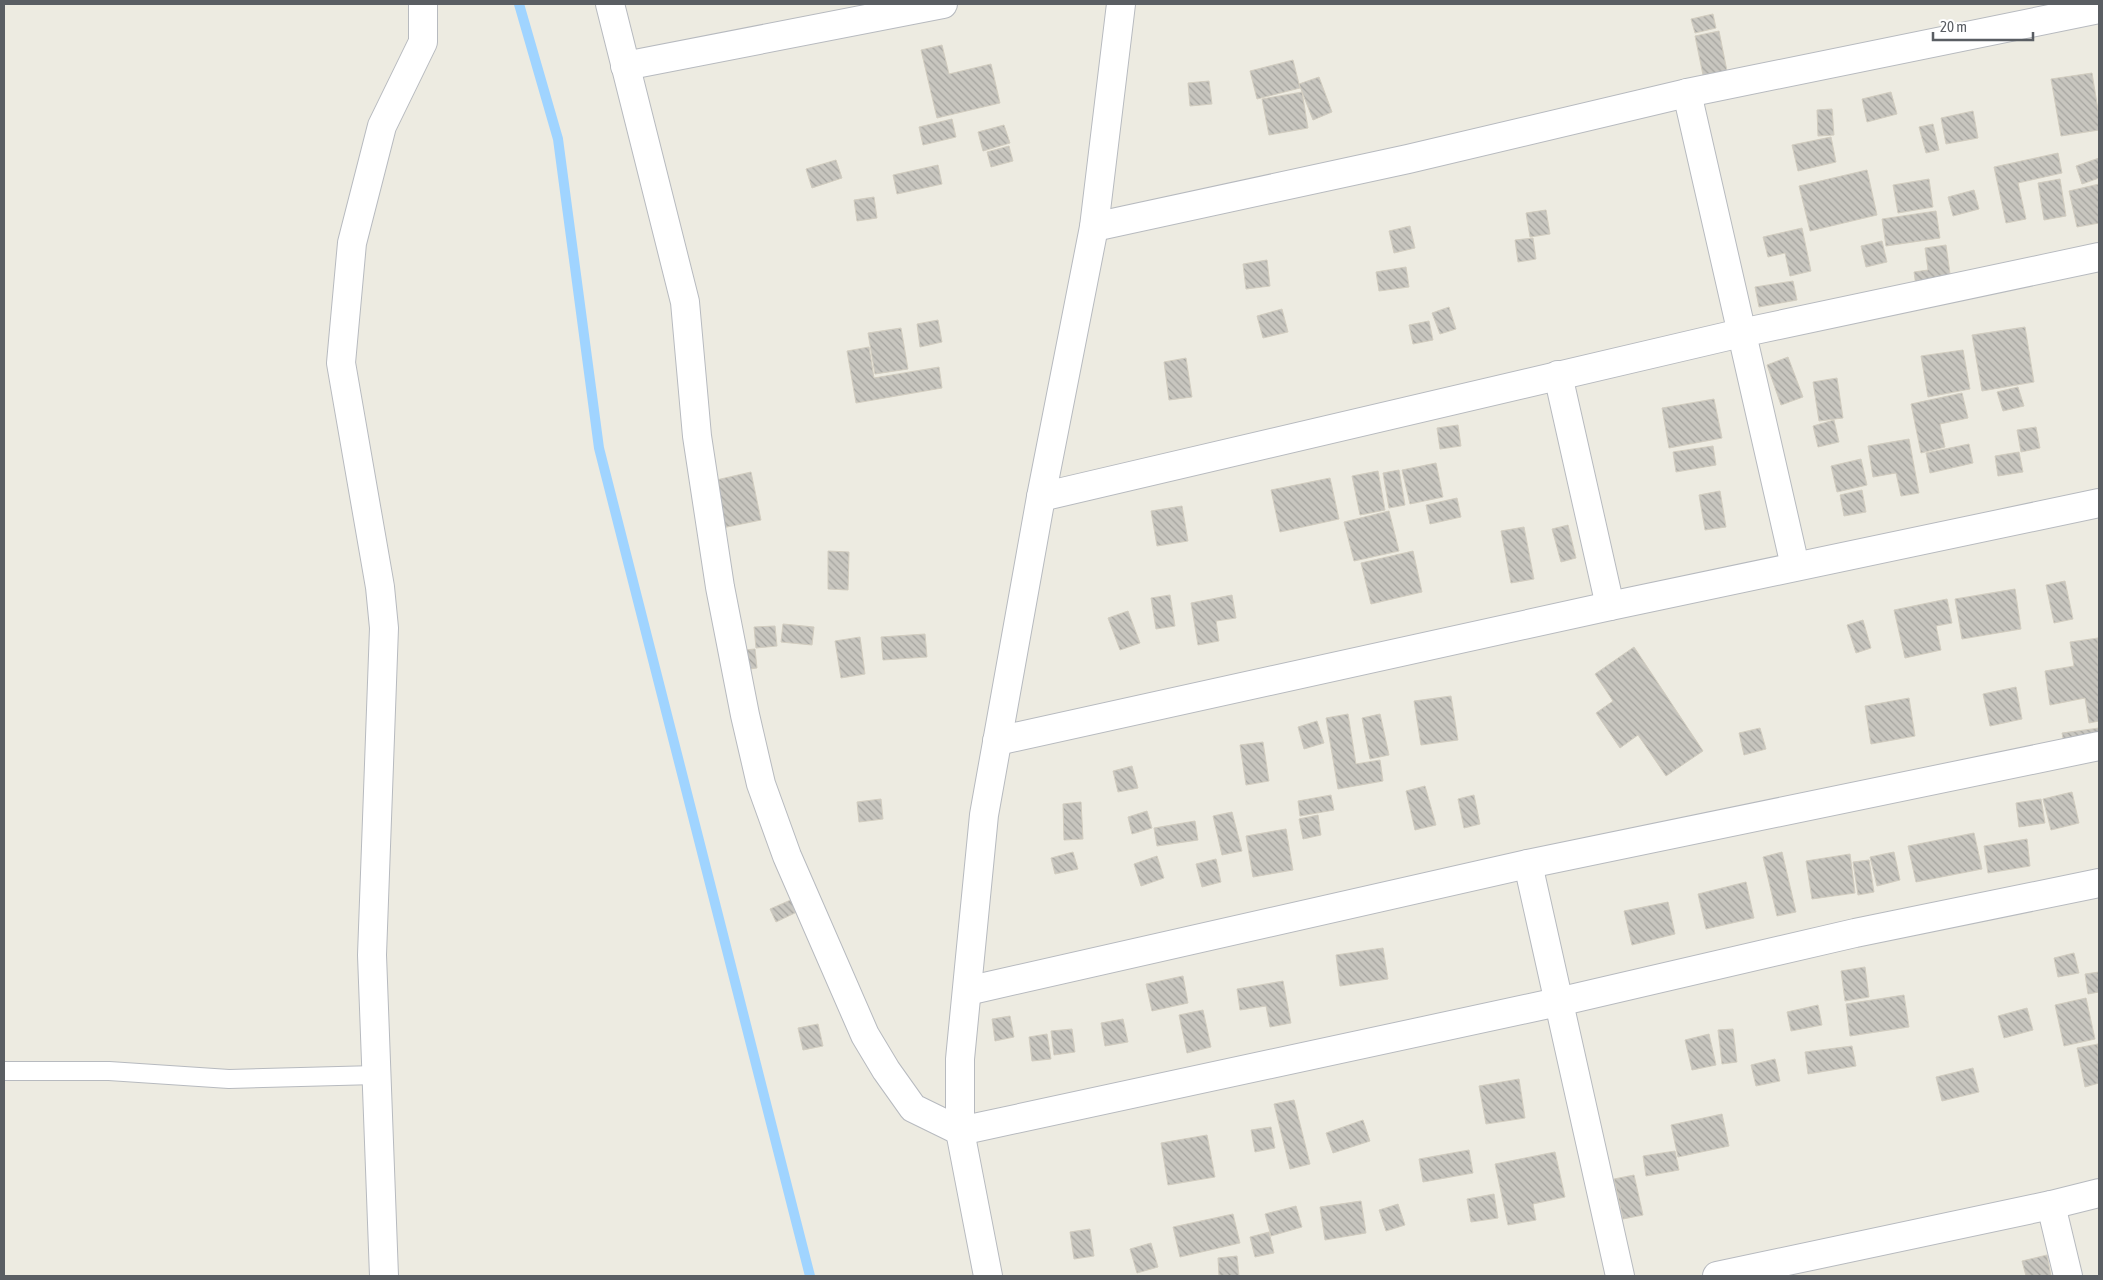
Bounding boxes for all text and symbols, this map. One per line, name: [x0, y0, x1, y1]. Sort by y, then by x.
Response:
scale bar: [1933, 10, 2033, 42]
text: 20 m: [1940, 18, 1967, 35]

